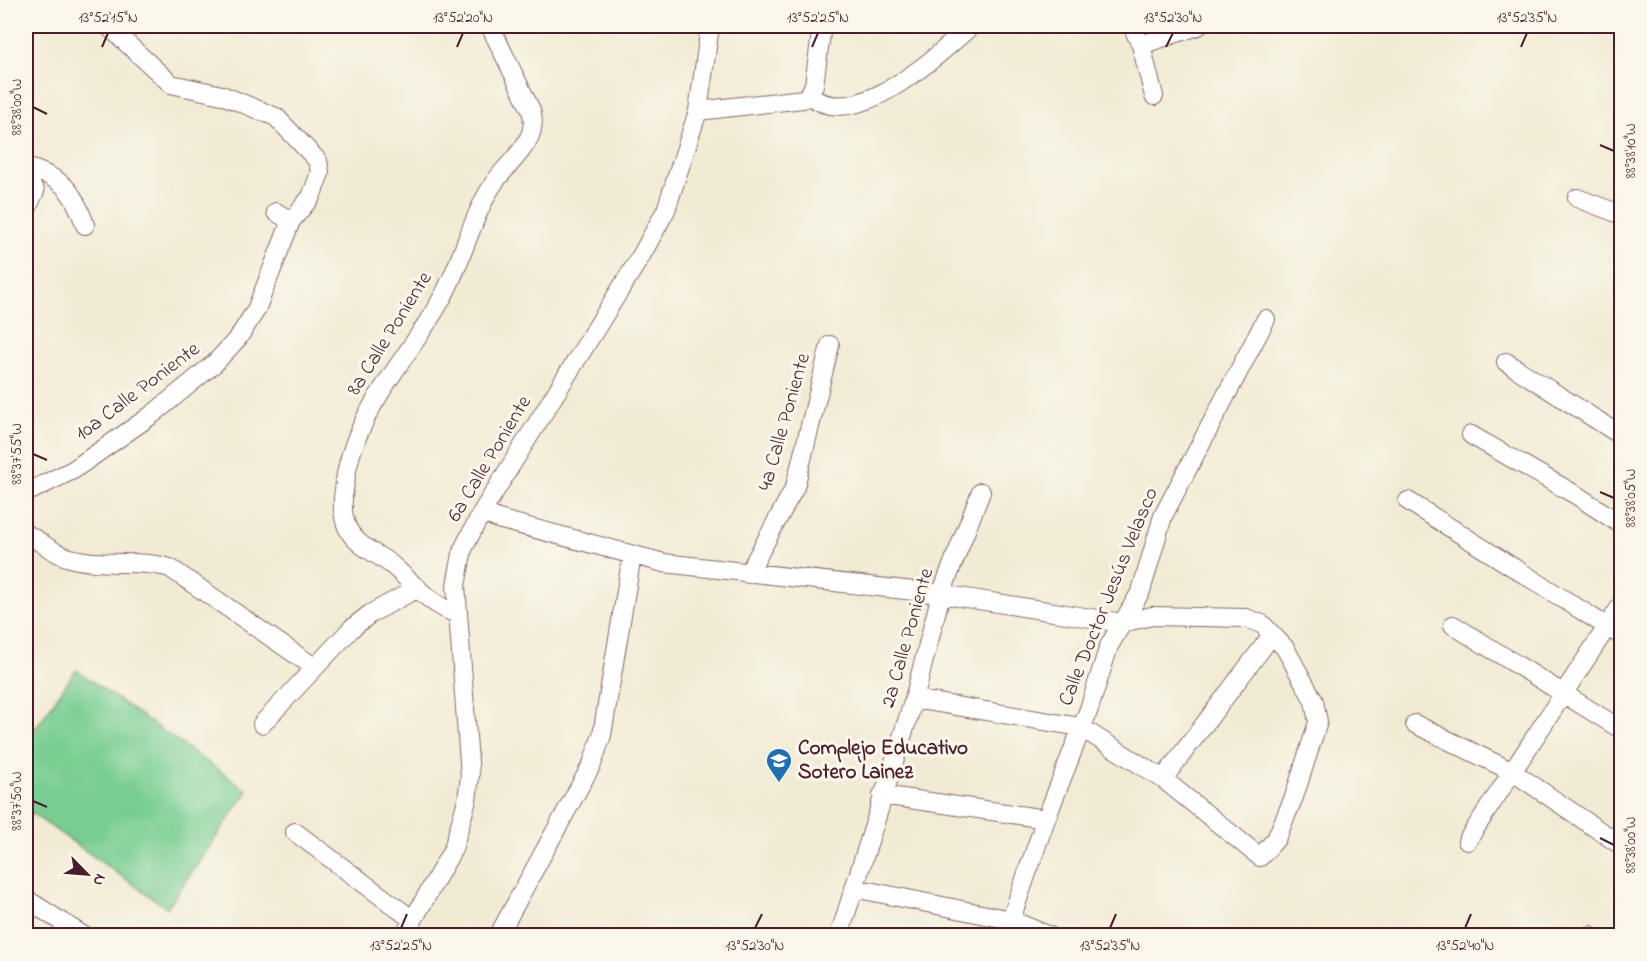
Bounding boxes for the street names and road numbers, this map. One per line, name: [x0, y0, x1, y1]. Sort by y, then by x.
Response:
street label: 8a Calle Poniente: [340, 266, 440, 402]
street label: 10a Calle Poniente: [69, 335, 207, 449]
street label: 4a Calle Poniente: [751, 349, 819, 494]
street label: 6a Calle Poniente: [440, 390, 540, 528]
street label: Calle Doctor Jesús Velasco: [1051, 483, 1167, 711]
street label: 2a Calle Poniente: [874, 564, 942, 711]

